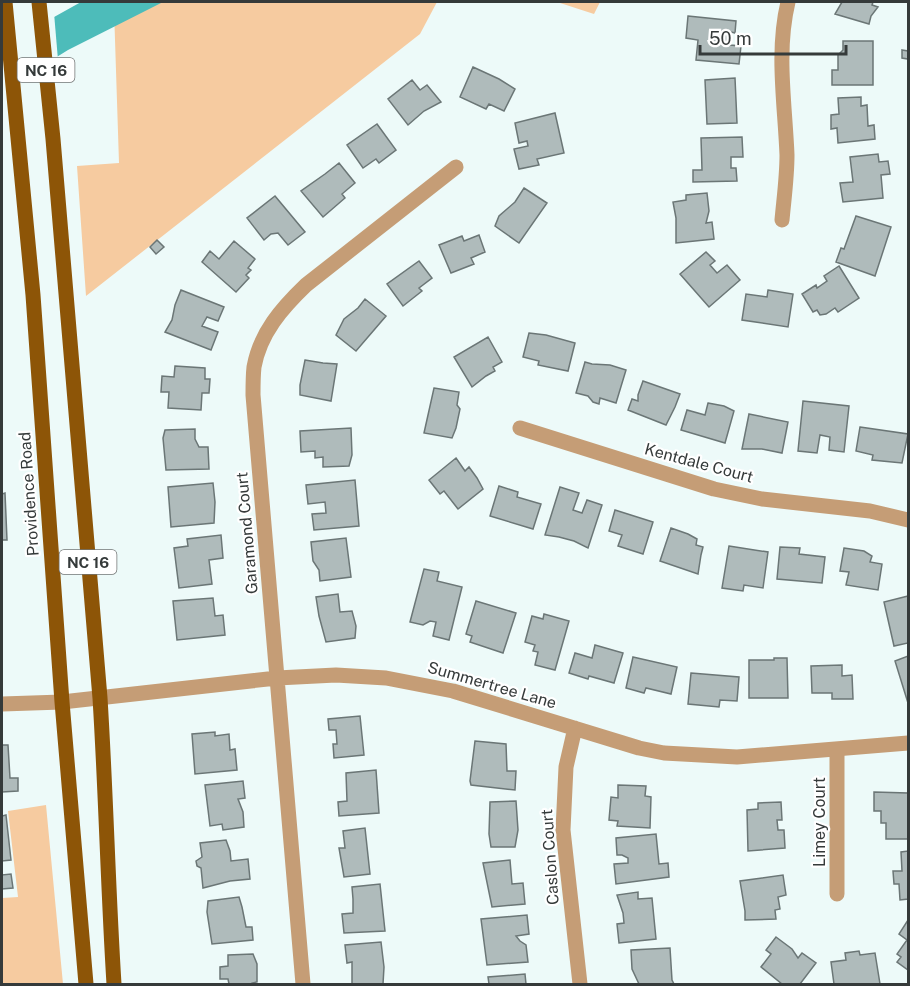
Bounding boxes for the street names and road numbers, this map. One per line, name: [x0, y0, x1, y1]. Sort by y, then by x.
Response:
road number: NC 16: [18, 58, 74, 82]
street label: Providence Road: [15, 431, 43, 557]
street label: Kentdale Court: [643, 439, 755, 487]
street label: Garamond Court: [232, 471, 262, 595]
road number: NC 16: [60, 550, 116, 574]
street label: Summertree Lane: [425, 658, 559, 712]
street label: Limey Court: [810, 777, 829, 867]
street label: Caslon Court: [537, 808, 563, 906]

